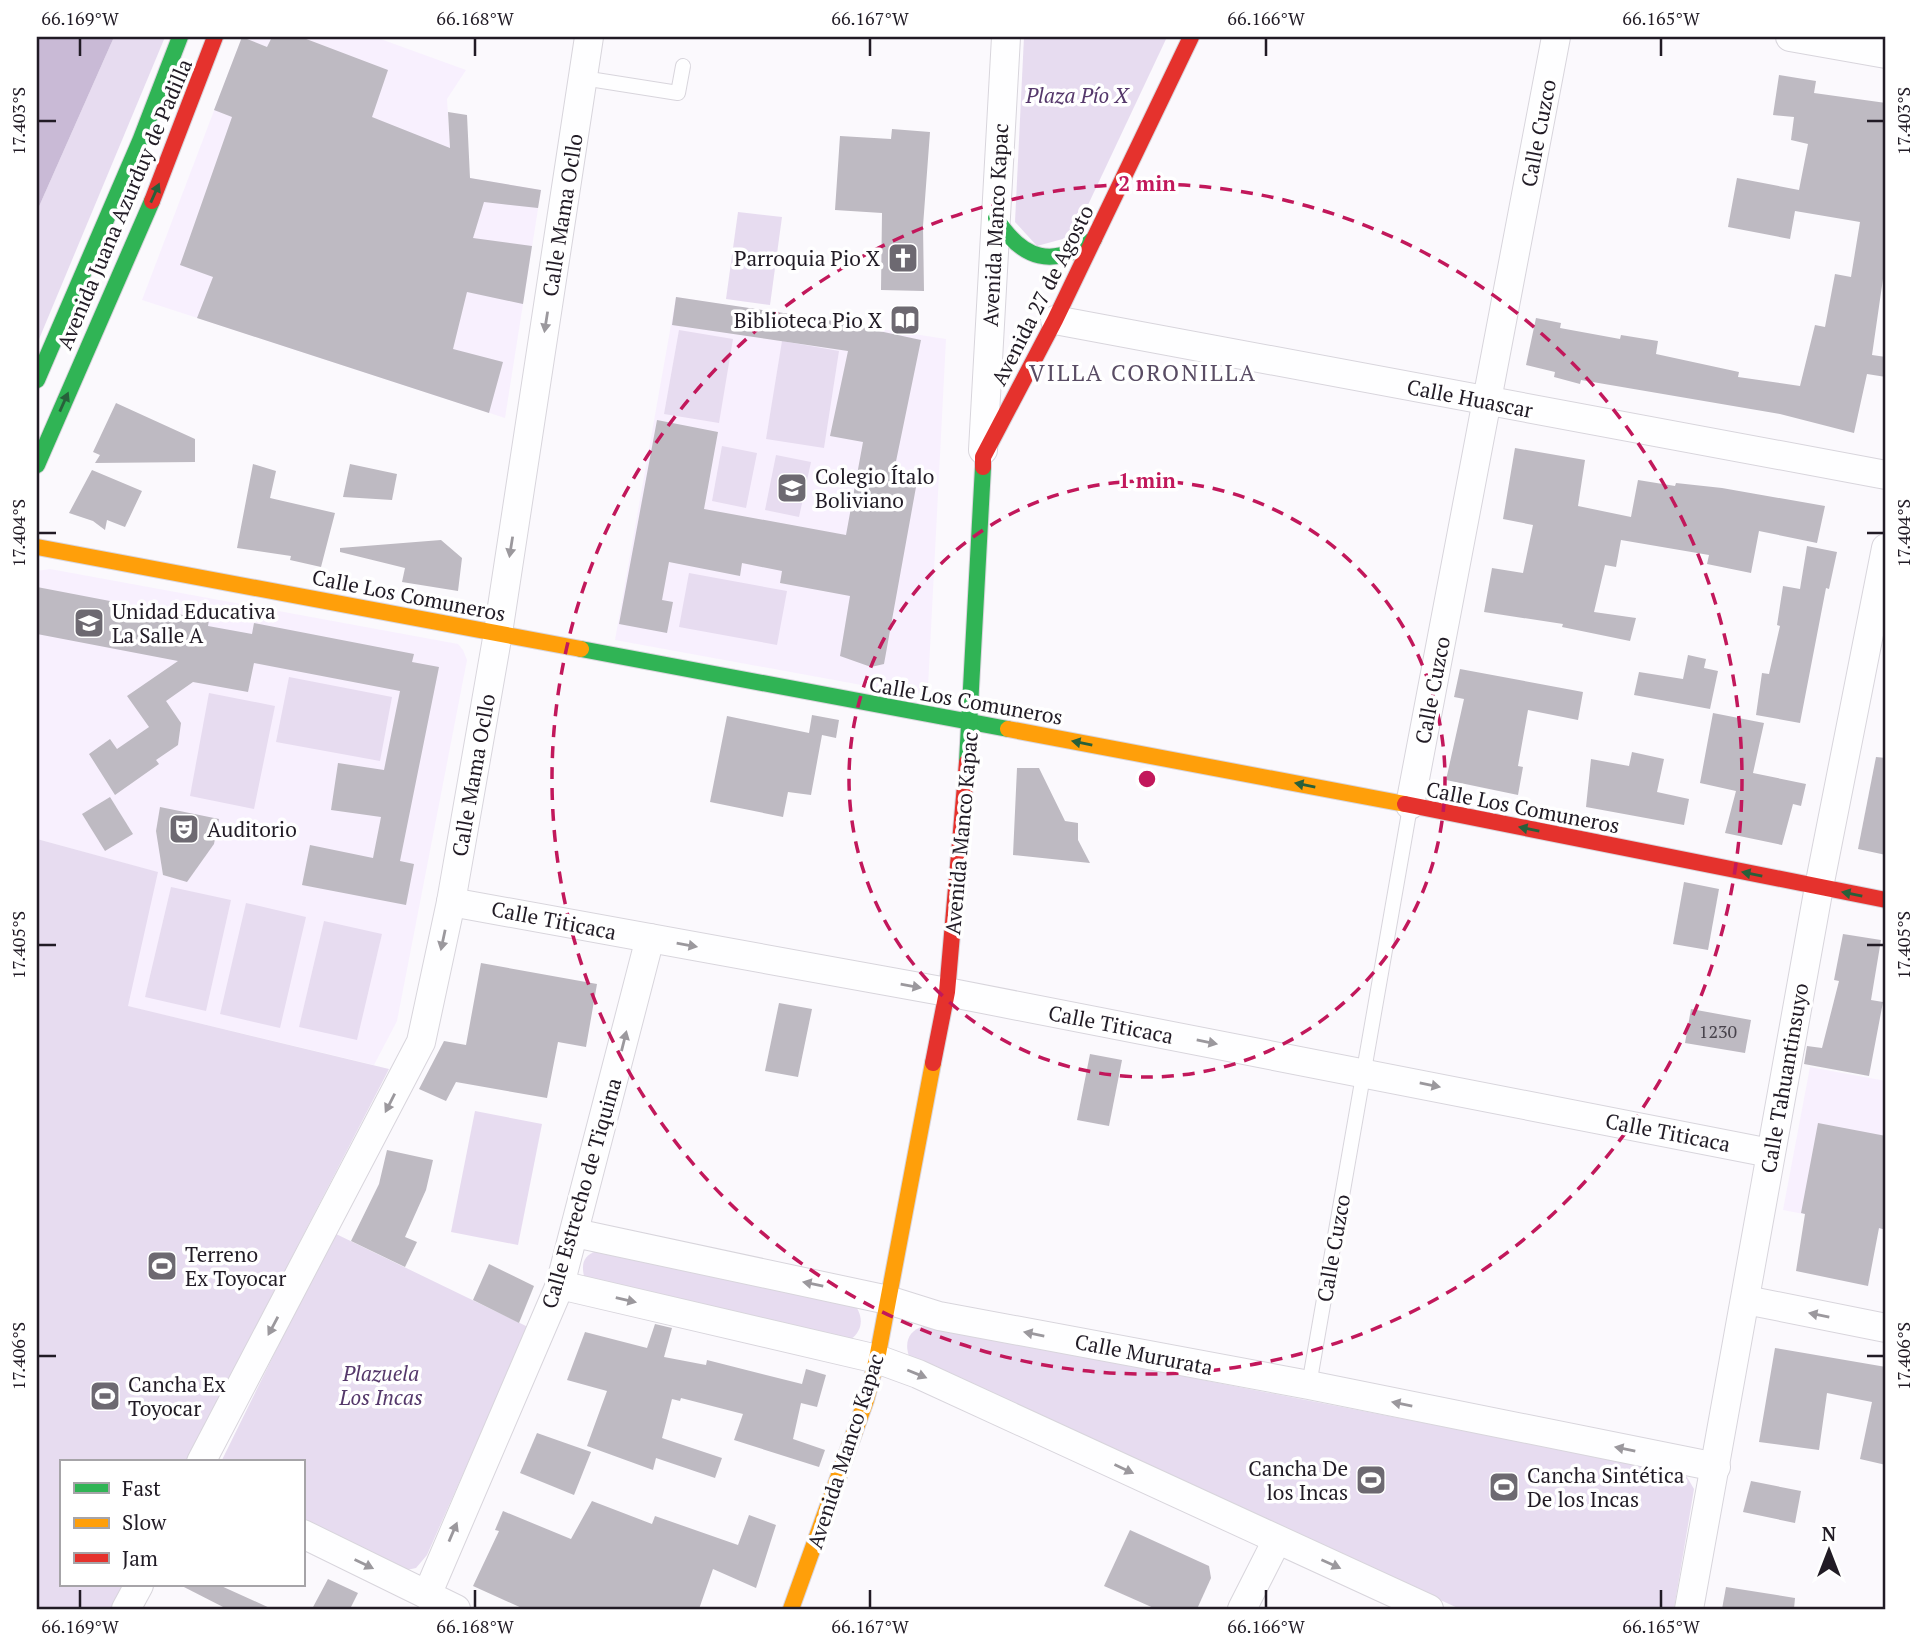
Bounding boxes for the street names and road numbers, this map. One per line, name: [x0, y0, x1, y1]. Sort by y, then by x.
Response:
street label: Avenida Juana Azurduy de Padilla: [50, 54, 198, 354]
street label: Calle Cuzco: [1514, 77, 1562, 189]
street label: Avenida Manco Kapac: [976, 123, 1014, 327]
street label: Calle Mama Ocllo: [535, 131, 589, 299]
street label: Avenida 27 de Agosto: [984, 200, 1100, 390]
street label: Calle Huascar: [1405, 372, 1535, 424]
street label: Calle Los Comuneros: [310, 563, 508, 627]
street label: Calle Cuzco: [1408, 634, 1456, 746]
street label: Calle Los Comuneros: [867, 669, 1065, 731]
street label: Calle Mama Ocllo: [445, 691, 501, 859]
street label: Avenida Manco Kapac: [938, 730, 984, 936]
street label: Calle Los Comuneros: [1424, 775, 1622, 839]
street label: Calle Titicaca: [489, 894, 619, 946]
street label: Calle Tahuantinsuyo: [1754, 981, 1814, 1175]
street label: Calle Titicaca: [1046, 998, 1176, 1050]
street label: Calle Estrecho de Tiquina: [535, 1074, 627, 1312]
street label: Calle Titicaca: [1603, 1106, 1733, 1158]
street label: Calle Cuzco: [1310, 1192, 1356, 1304]
street label: Calle Mururata: [1073, 1327, 1216, 1381]
street label: Avenida Manco Kapac: [800, 1350, 890, 1552]

